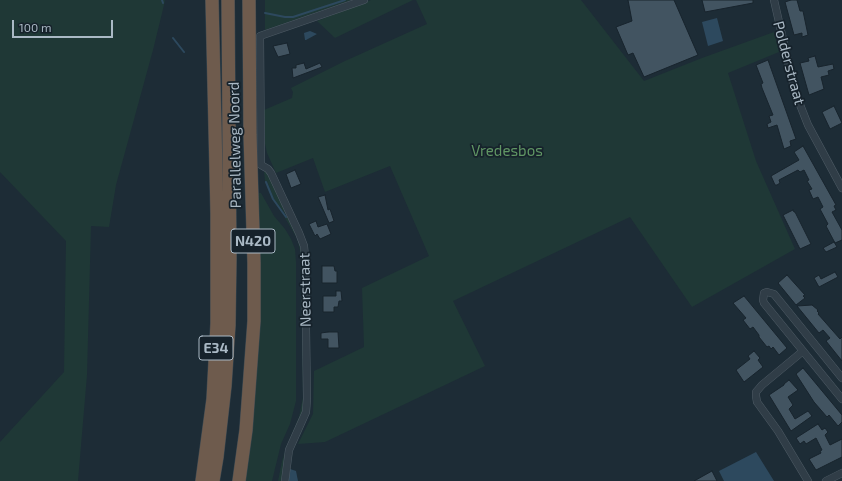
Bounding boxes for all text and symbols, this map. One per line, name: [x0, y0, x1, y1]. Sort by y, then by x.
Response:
scale bar: [14, 12, 115, 38]
street label: Polderstraat: [769, 19, 809, 107]
text: 100 m: [19, 20, 51, 34]
street label: Parallelweg Noord: [225, 82, 245, 208]
park label: Vredesbos: [471, 142, 543, 160]
road number: N420: [231, 229, 275, 253]
street label: Neerstraat: [295, 253, 315, 327]
road number: E34: [199, 336, 233, 360]

